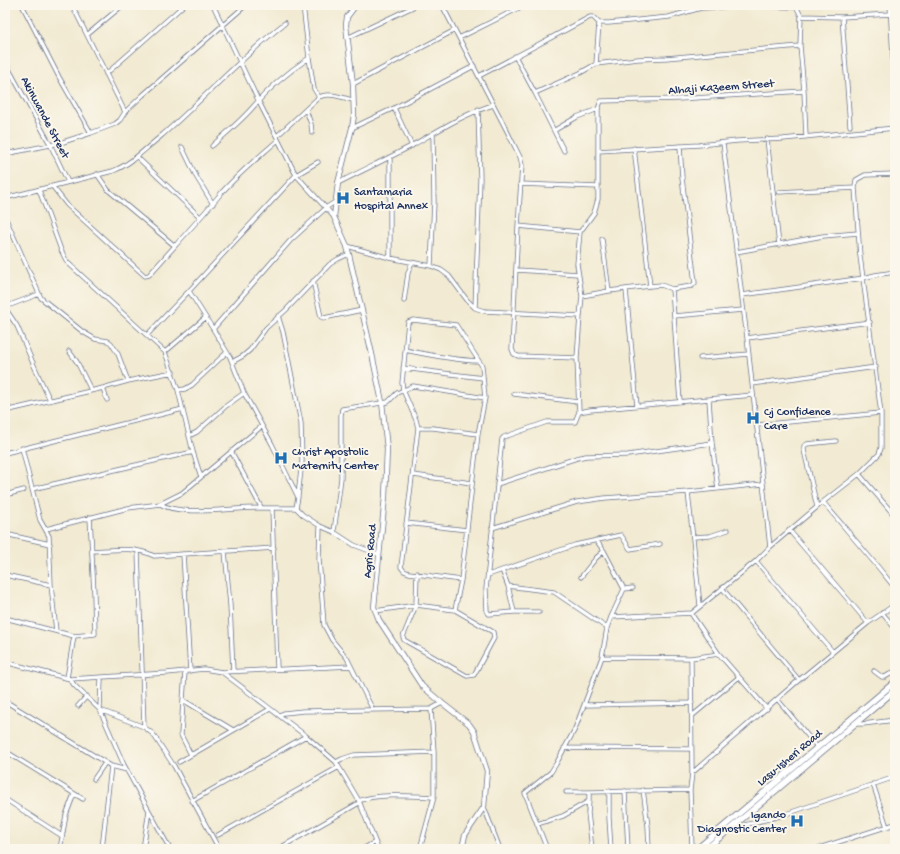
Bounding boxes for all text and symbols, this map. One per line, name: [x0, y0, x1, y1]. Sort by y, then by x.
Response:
street label: Akinwande Street: [17, 75, 72, 162]
street label: Alhaji Kazeem Street: [668, 77, 776, 99]
place label: Santamaria Hospital Annex: [354, 186, 429, 214]
hospital icon: Santamaria Hospital Annex: [335, 190, 351, 206]
place label: Cj Confidence Care: [764, 406, 832, 434]
hospital icon: Cj Confidence Care: [745, 410, 761, 426]
place label: Christ Apostolic Maternity Center: [292, 446, 380, 474]
hospital icon: Christ Apostolic Maternity Center: [273, 450, 289, 466]
street label: Agric Road: [361, 523, 381, 579]
street label: Lasu-Isheri Road: [755, 727, 826, 790]
place label: Igando Diagnostic Center: [697, 809, 788, 837]
hospital icon: Igando Diagnostic Center: [789, 813, 805, 829]

